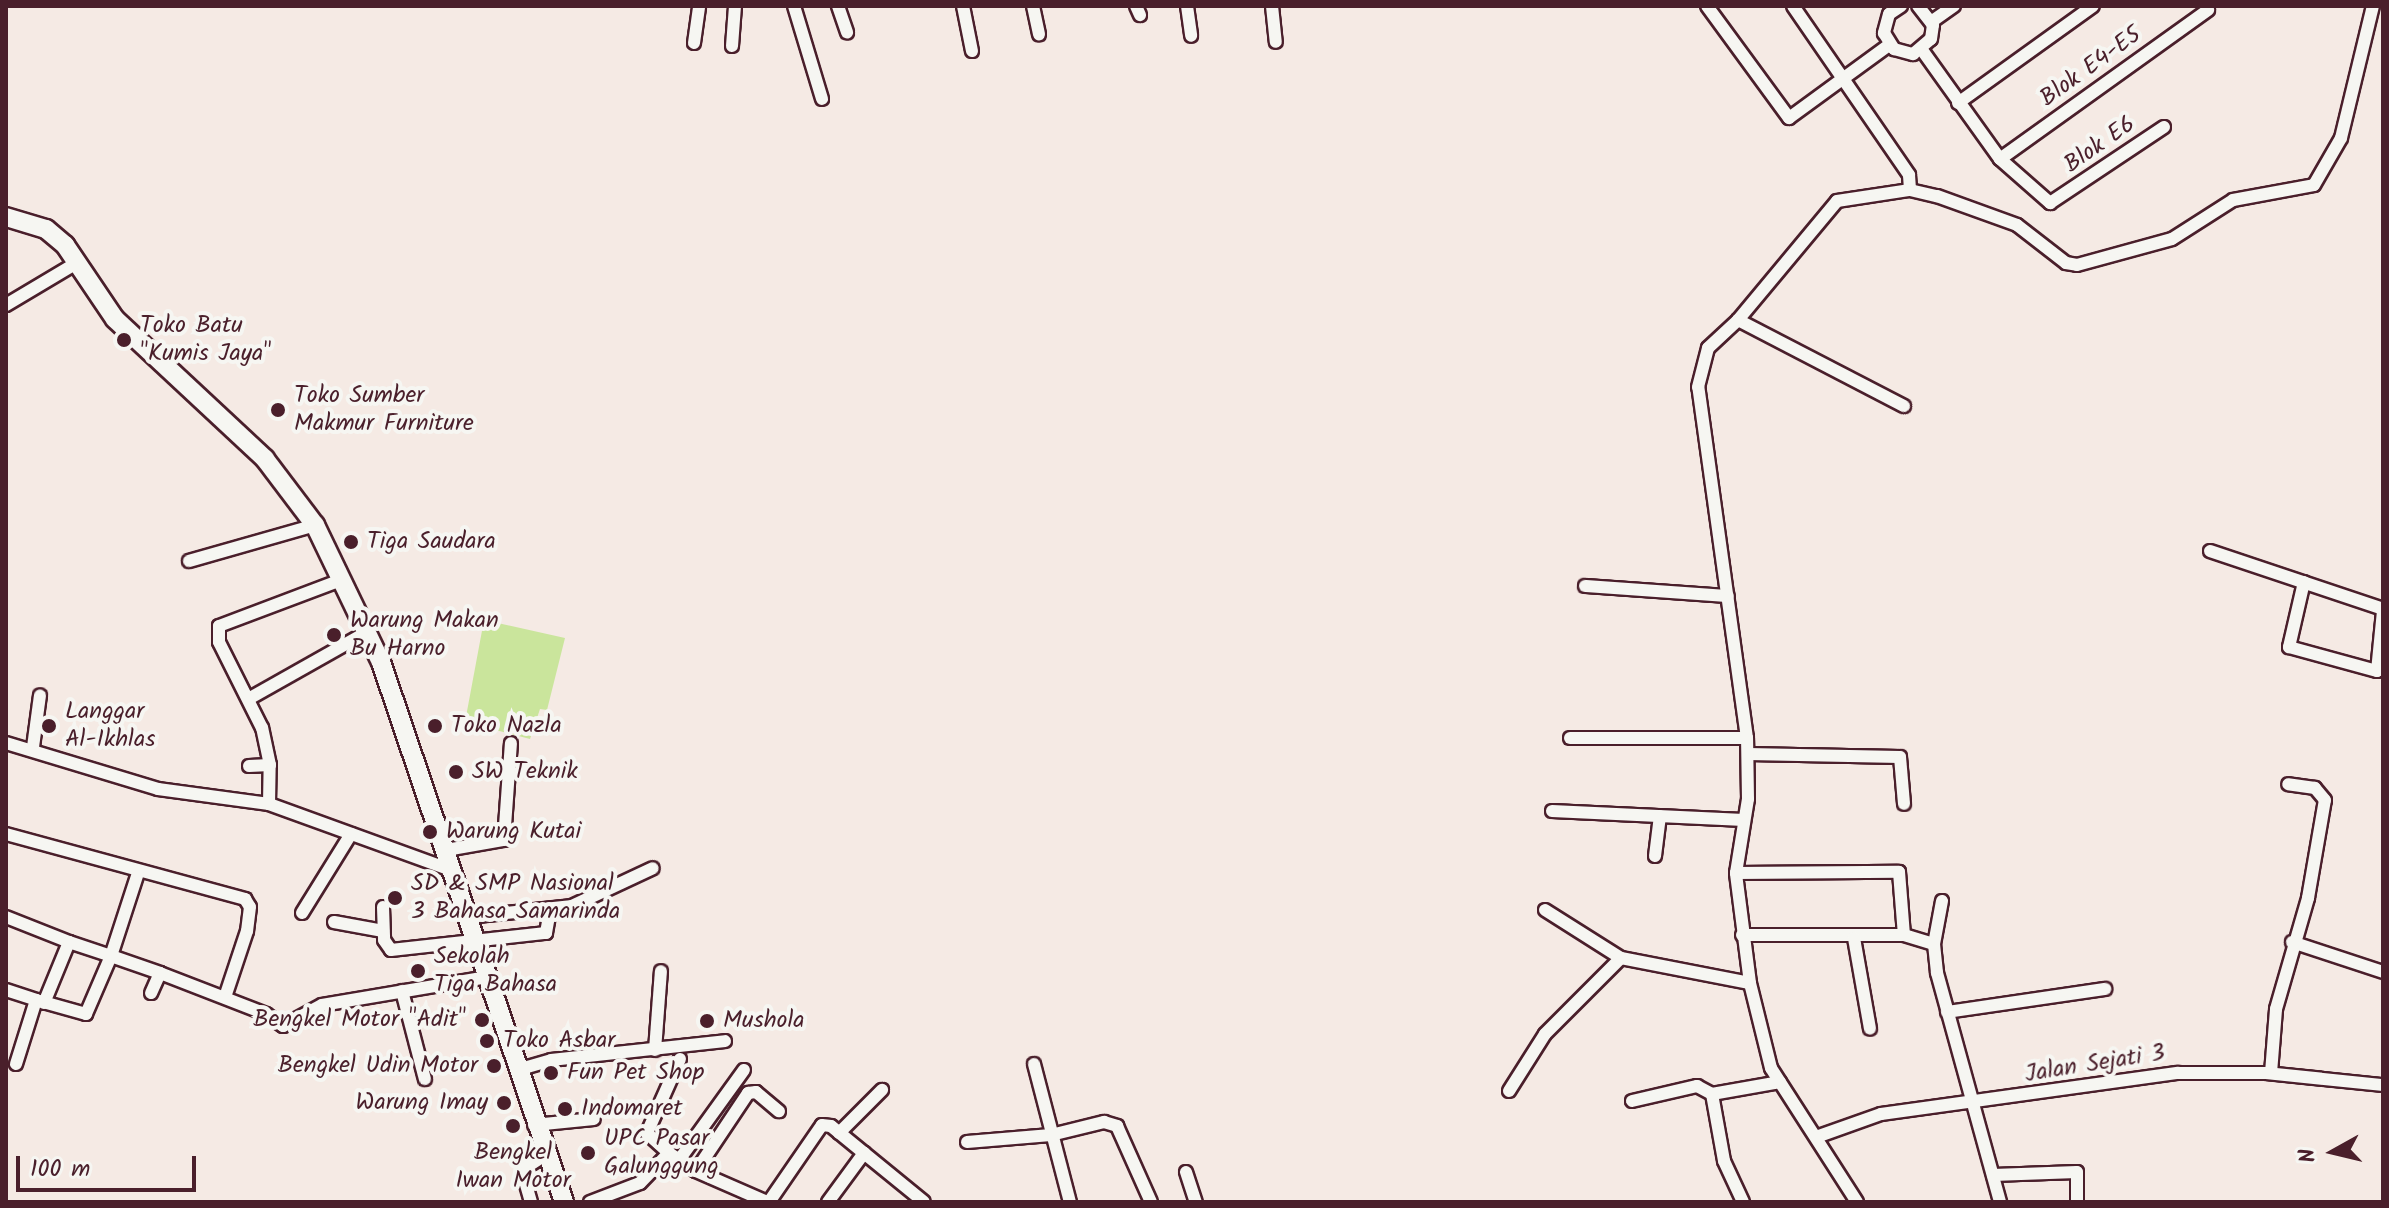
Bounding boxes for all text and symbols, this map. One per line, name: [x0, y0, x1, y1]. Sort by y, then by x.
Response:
street label: Blok E4-E5: [2035, 21, 2147, 113]
street label: Blok E6: [2059, 110, 2141, 180]
place label: Toko Batu "Kumis Jaya": [140, 312, 271, 368]
marker: Toko Batu "Kumis Jaya": [115, 331, 133, 349]
place label: Toko Sumber Makmur Furniture: [294, 382, 474, 438]
marker: Toko Sumber Makmur Furniture: [269, 401, 287, 419]
place label: Tiga Saudara: [367, 528, 496, 556]
marker: Tiga Saudara: [342, 533, 360, 551]
place label: Warung Makan Bu Harno: [350, 607, 499, 663]
marker: Warung Makan Bu Harno: [325, 626, 343, 644]
place label: Langgar Al-Ikhlas: [65, 698, 155, 754]
place label: Toko Nazla: [451, 712, 562, 740]
marker: Langgar Al-Ikhlas: [40, 717, 58, 735]
marker: Toko Nazla: [426, 717, 444, 735]
place label: SW Teknik: [472, 758, 578, 786]
marker: SW Teknik: [447, 763, 465, 781]
place label: Warung Kutai: [446, 818, 581, 846]
marker: Warung Kutai: [421, 823, 439, 841]
place label: SD & SMP Nasional 3 Bahasa Samarinda: [411, 870, 620, 926]
marker: SD & SMP Nasional 3 Bahasa Samarinda: [386, 889, 404, 907]
place label: Sekolah Tiga Bahasa: [434, 943, 557, 999]
marker: Sekolah Tiga Bahasa: [409, 962, 427, 980]
place label: Bengkel Motor "Adit": [253, 1006, 466, 1034]
place label: Mushola: [723, 1007, 805, 1035]
marker: Bengkel Motor "Adit": [473, 1011, 491, 1029]
marker: Mushola: [698, 1012, 716, 1030]
place label: Toko Asbar: [503, 1027, 615, 1055]
marker: Toko Asbar: [478, 1032, 496, 1050]
street label: Jalan Sejati 3: [2023, 1039, 2167, 1089]
place label: Bengkel Udin Motor: [278, 1052, 478, 1080]
marker: Bengkel Udin Motor: [485, 1057, 503, 1075]
place label: Fun Pet Shop: [567, 1059, 704, 1087]
marker: Fun Pet Shop: [542, 1064, 560, 1082]
place label: Warung Imay: [356, 1089, 488, 1117]
marker: Warung Imay: [495, 1094, 513, 1112]
place label: Indomaret: [581, 1095, 682, 1123]
marker: Indomaret: [556, 1100, 574, 1118]
north arrow: [2293, 1112, 2373, 1192]
marker: Bengkel Iwan Motor: [504, 1117, 522, 1135]
place label: UPC Pasar Galunggung: [604, 1125, 719, 1181]
place label: Bengkel Iwan Motor: [455, 1139, 571, 1195]
scale bar: [20, 1140, 200, 1190]
marker: UPC Pasar Galunggung: [579, 1144, 597, 1162]
text: N: [2290, 1146, 2327, 1165]
text: 100 m: [30, 1150, 90, 1189]

